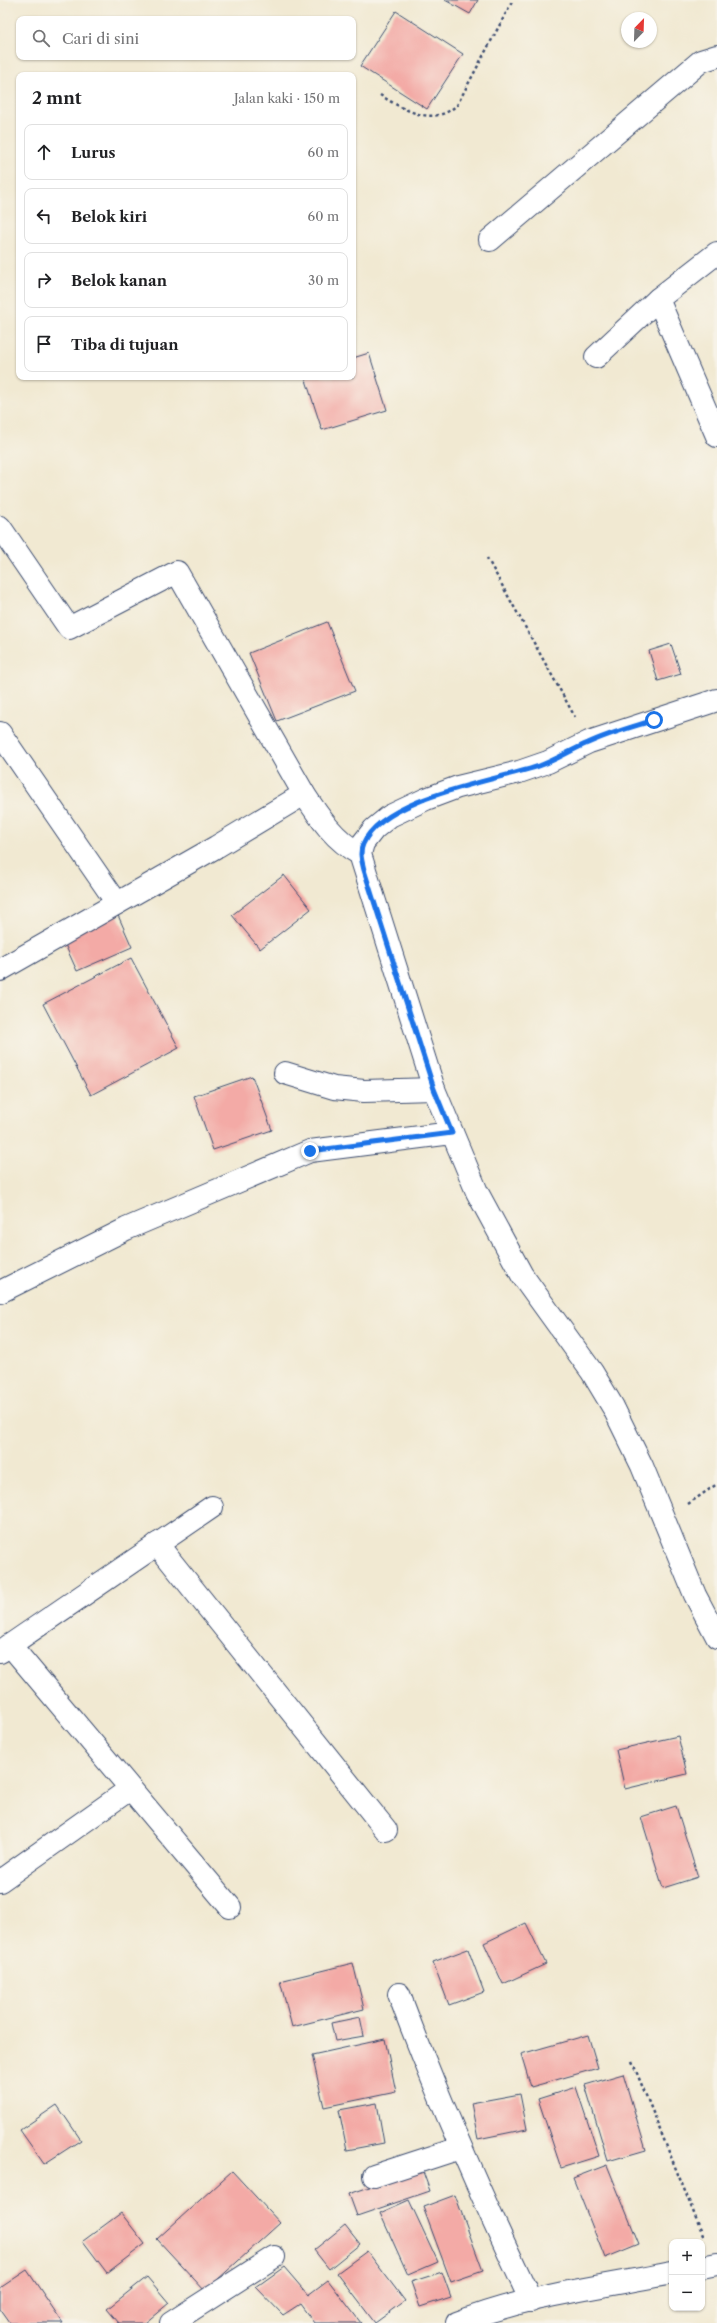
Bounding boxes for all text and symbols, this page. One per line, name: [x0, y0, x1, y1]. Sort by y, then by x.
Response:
north arrow: [621, 12, 657, 48]
search box: [16, 16, 356, 60]
icon: search: [30, 27, 52, 49]
text: Cari di sini: [62, 29, 139, 48]
text: 2 mnt: [32, 88, 82, 108]
text: Jalan kaki · 150 m: [234, 90, 340, 106]
icon: ahead: [33, 141, 55, 163]
text: Lurus: [71, 143, 116, 162]
text: 60 m: [308, 144, 339, 160]
icon: left: [33, 205, 55, 227]
text: Belok kiri: [71, 207, 147, 226]
text: 60 m: [308, 208, 339, 224]
icon: right: [33, 269, 55, 291]
text: Belok kanan: [71, 271, 167, 290]
text: 30 m: [308, 272, 339, 288]
icon: arrive: [33, 333, 55, 355]
text: Tiba di tujuan: [71, 335, 179, 354]
route start: [645, 711, 663, 729]
route end: [301, 1142, 319, 1160]
map controls: [669, 2239, 705, 2311]
button: +: [669, 2239, 705, 2275]
button: −: [669, 2275, 705, 2311]

